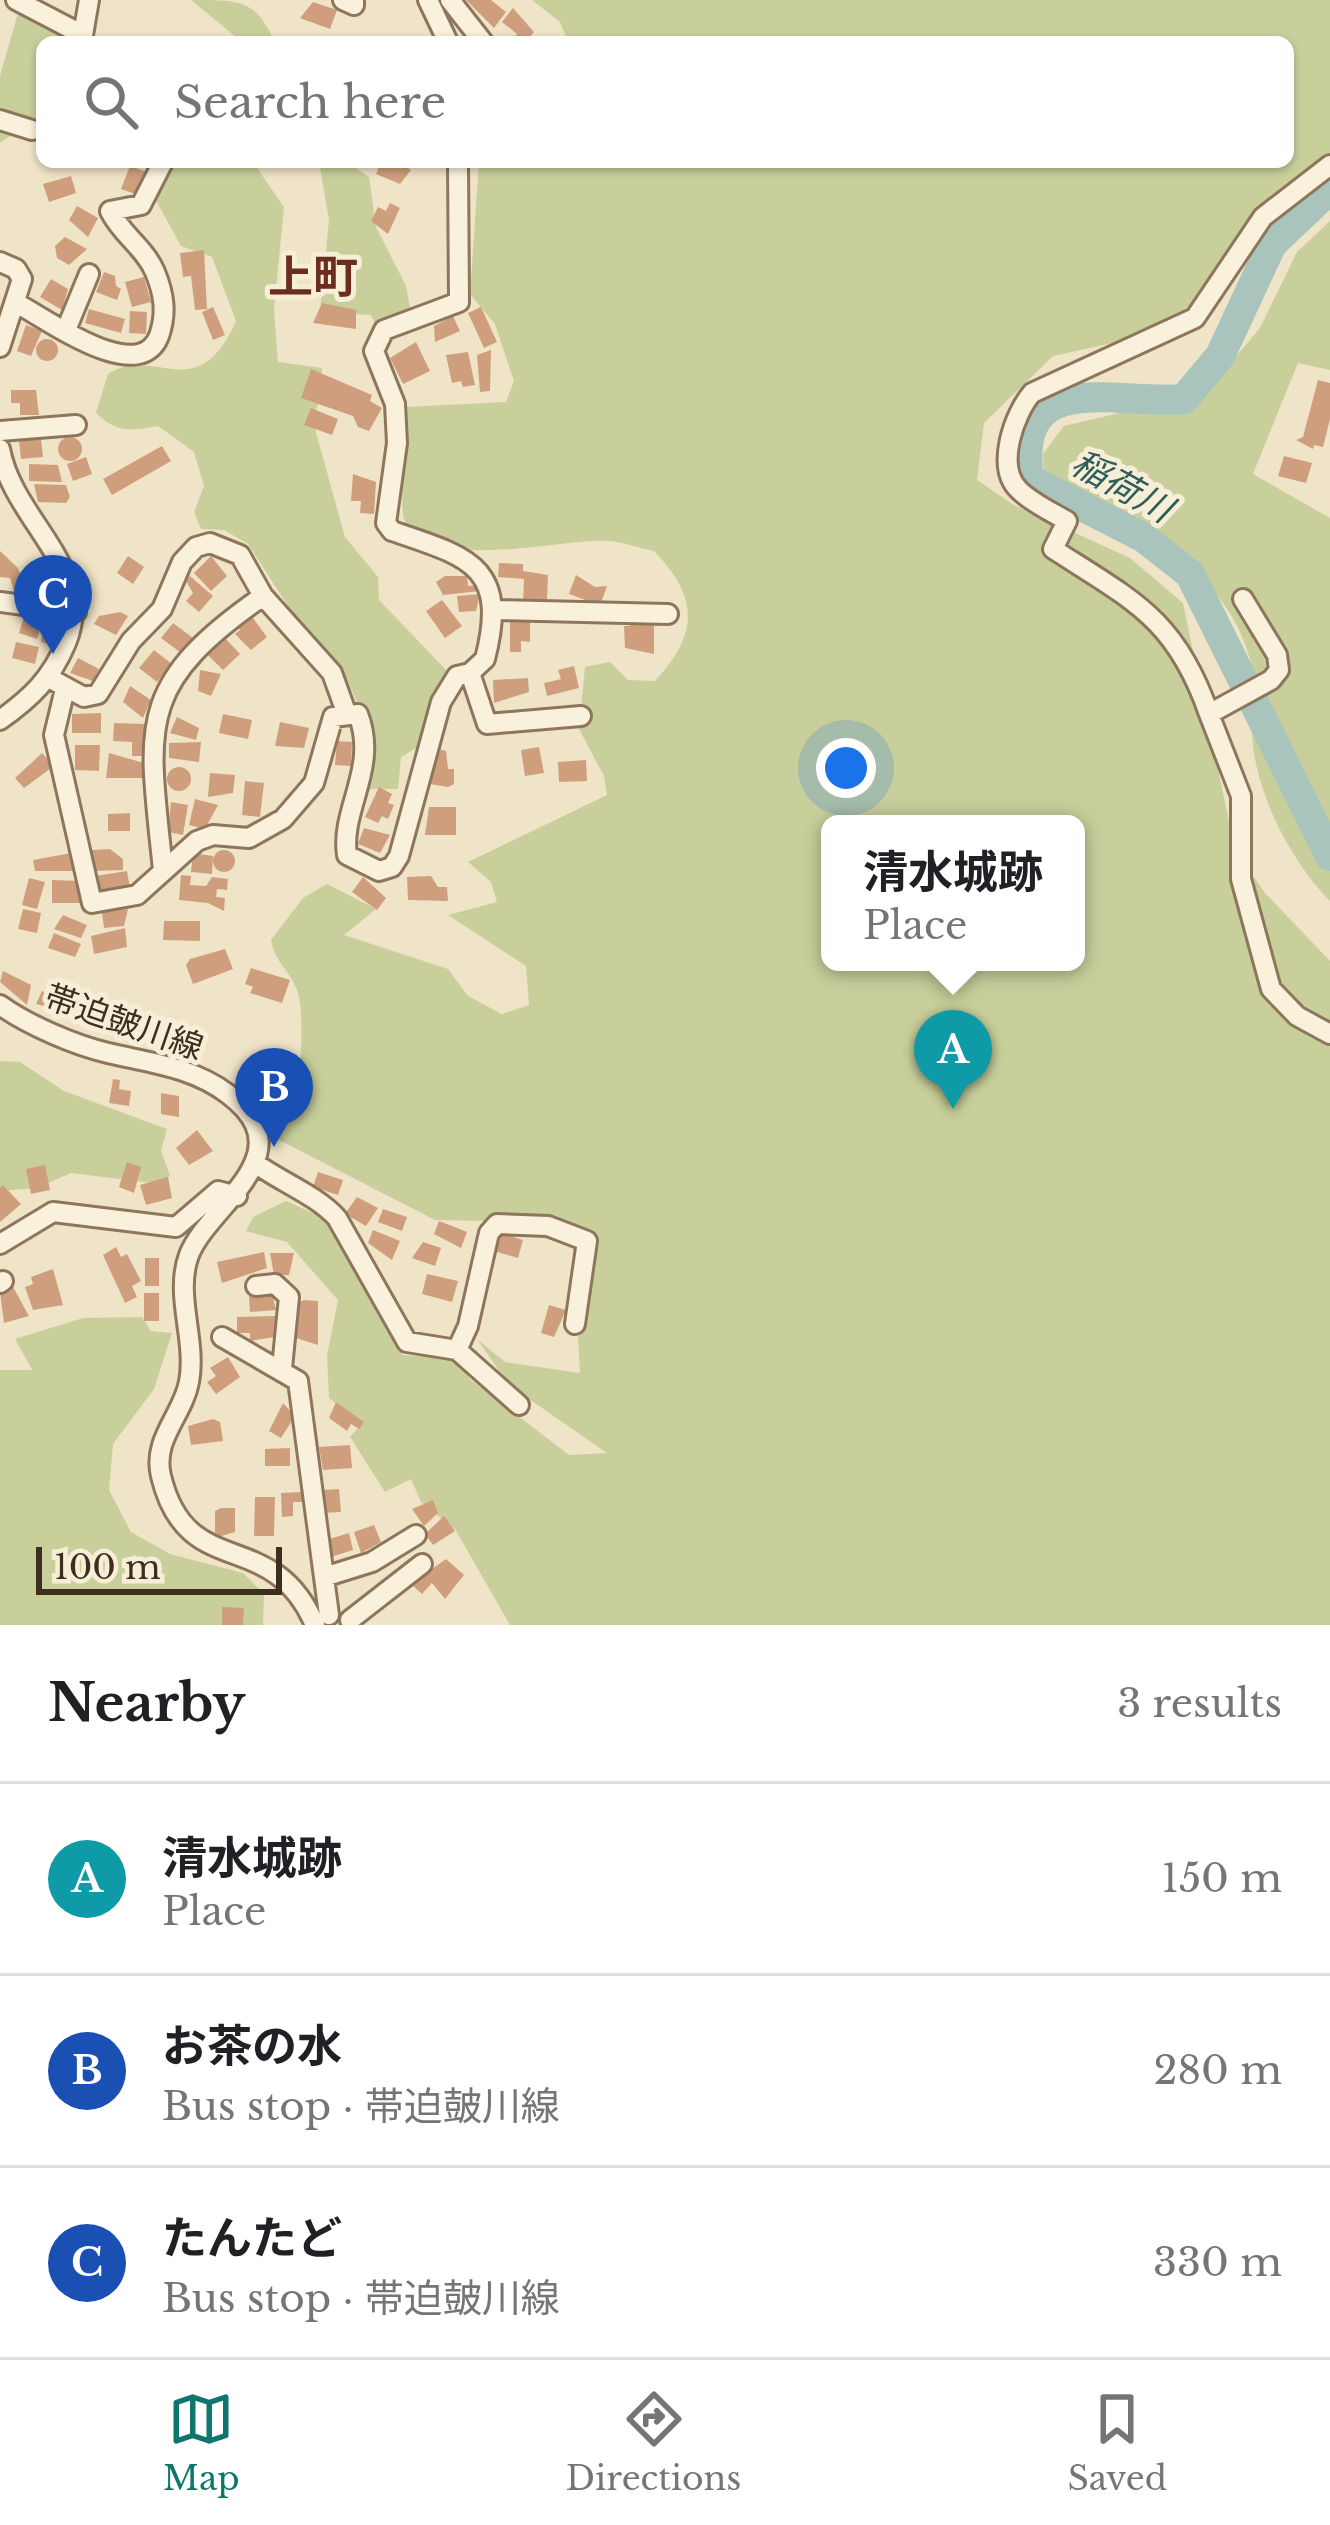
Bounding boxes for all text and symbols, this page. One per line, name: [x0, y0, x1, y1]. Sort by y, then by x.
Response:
search box: [36, 36, 1294, 168]
icon: search: [78, 69, 144, 135]
text: Search here: [174, 74, 446, 130]
district label: 上町: [268, 249, 358, 305]
water label: 稲荷川: [1064, 440, 1184, 534]
pin: C: [14, 555, 92, 654]
your location: [816, 738, 876, 798]
popup: [821, 815, 1085, 971]
text: 清水城跡: [863, 844, 1043, 900]
text: Place: [863, 901, 967, 950]
street label: 帯迫皷川線: [39, 976, 209, 1068]
pin: A: [914, 1010, 992, 1109]
pin: B: [235, 1048, 313, 1147]
scale bar: [36, 1541, 282, 1594]
text: 100 m: [54, 1547, 161, 1588]
text: Nearby: [48, 1672, 245, 1735]
text: 3 results: [1117, 1679, 1282, 1728]
text: 清水城跡: [162, 1830, 342, 1886]
text: A: [71, 1854, 103, 1903]
text: 150 m: [1162, 1854, 1282, 1903]
text: Place: [162, 1887, 266, 1936]
text: お茶の水: [162, 2018, 342, 2074]
text: B: [71, 2046, 103, 2095]
text: 280 m: [1153, 2046, 1282, 2095]
text: Bus stop · 帯迫皷川線: [162, 2082, 560, 2131]
text: たんたど: [162, 2210, 342, 2266]
text: C: [71, 2238, 103, 2287]
text: 330 m: [1153, 2238, 1282, 2287]
text: Bus stop · 帯迫皷川線: [162, 2274, 560, 2323]
tab: Map: [163, 2386, 240, 2499]
tab: Directions: [566, 2386, 741, 2499]
tab: Saved: [1067, 2386, 1167, 2499]

